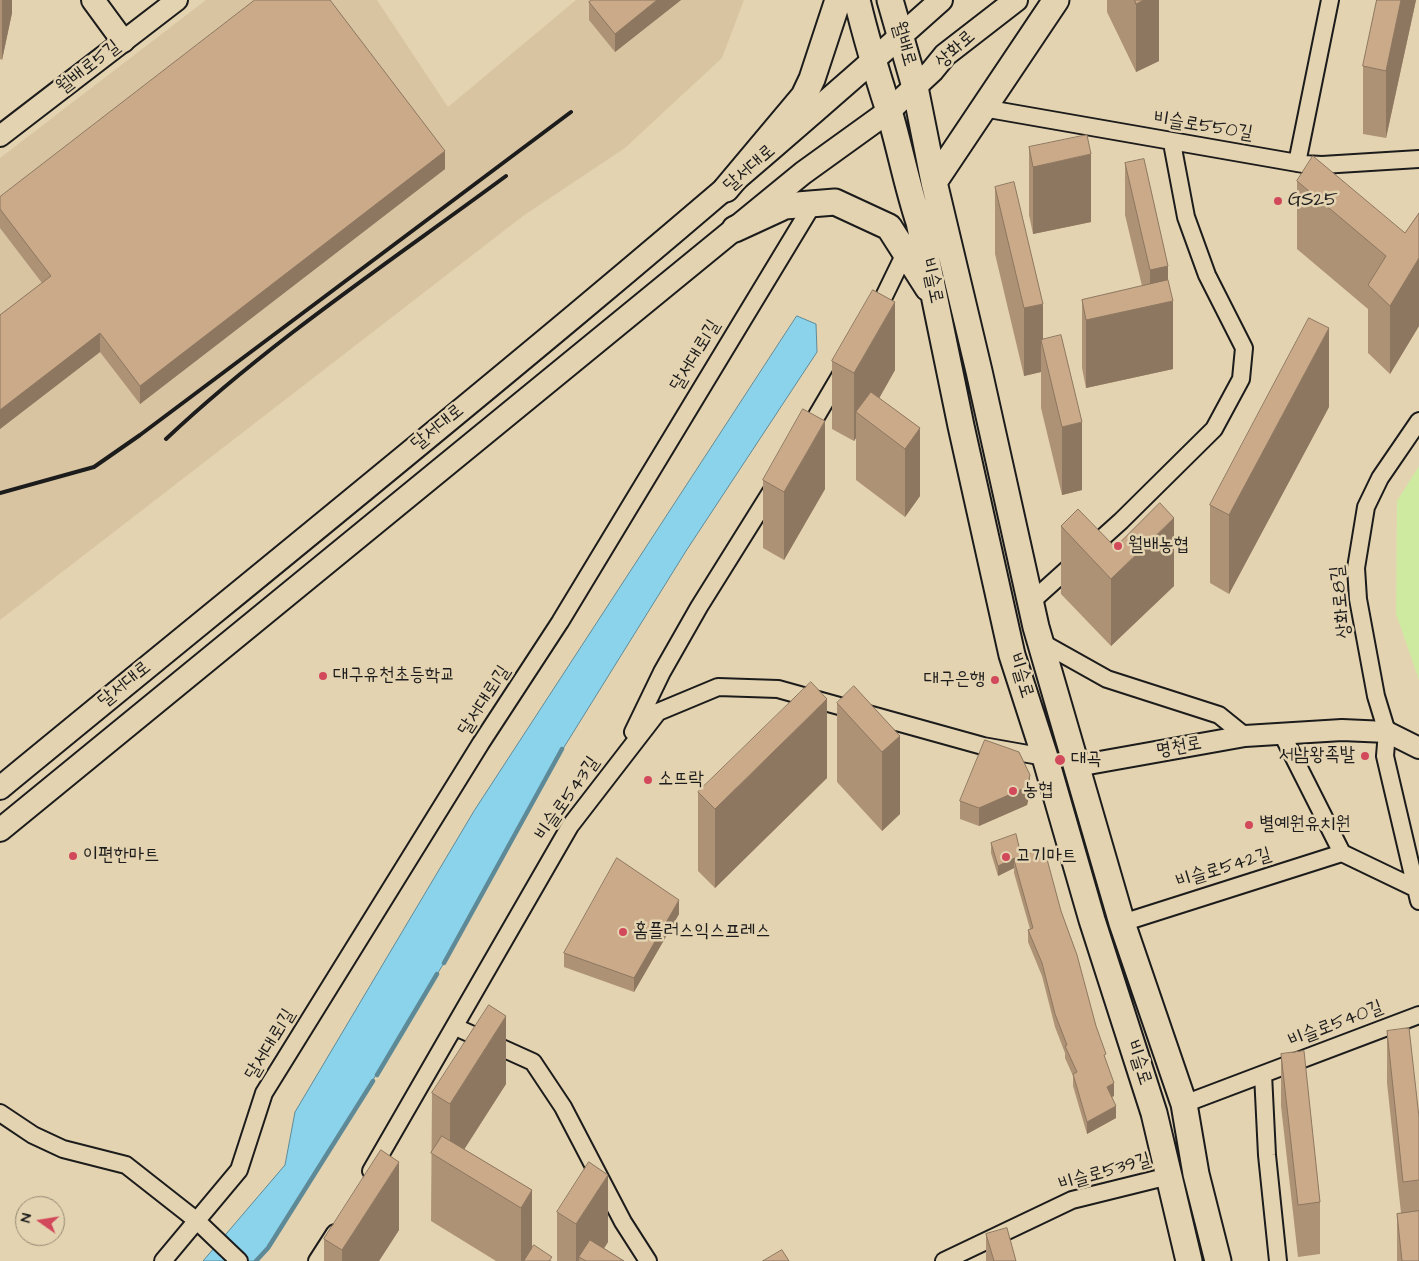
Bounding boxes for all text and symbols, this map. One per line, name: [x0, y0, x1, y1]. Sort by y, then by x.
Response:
street label: 월배로: [886, 19, 920, 69]
street label: 상화로: [931, 26, 981, 74]
street label: 월배로5길: [53, 36, 125, 100]
street label: 비슬로550길: [1152, 108, 1254, 146]
street label: 달서대로: [719, 140, 781, 198]
place label: GS25: [1288, 190, 1338, 212]
marker: GS25: [1272, 195, 1284, 207]
street label: 비슬로: [915, 256, 947, 306]
street label: 달서대로1길: [666, 316, 726, 396]
street label: 달서대로: [407, 400, 469, 456]
place label: 월배농협: [1128, 535, 1189, 557]
marker: 월배농협: [1112, 540, 1124, 552]
street label: 상화로8길: [1327, 564, 1357, 640]
street label: 비슬로: [1002, 651, 1038, 701]
street label: 달서대로: [94, 657, 156, 713]
street label: 달서대로1길: [454, 662, 516, 740]
place label: 대구유천초등학교: [333, 665, 455, 687]
place label: 대구은행: [924, 669, 985, 691]
marker: 대구유천초등학교: [317, 670, 329, 682]
marker: 대구은행: [989, 674, 1001, 686]
street label: 명천로: [1154, 733, 1204, 763]
place label: 서남왕족발: [1279, 745, 1355, 767]
place label: 대곡: [1071, 749, 1102, 771]
marker: 서남왕족발: [1359, 750, 1371, 762]
street label: 비슬로543길: [531, 753, 605, 845]
marker: 대곡: [1053, 753, 1067, 767]
place label: 소뜨락: [658, 769, 704, 791]
marker: 소뜨락: [642, 774, 654, 786]
place label: 농협: [1023, 780, 1054, 802]
marker: 농협: [1007, 785, 1019, 797]
place label: 별예원유치원: [1259, 814, 1351, 836]
marker: 별예원유치원: [1243, 819, 1255, 831]
street label: 비슬로542길: [1174, 844, 1274, 894]
place label: 이편한마트: [83, 845, 159, 867]
place label: 고기마트: [1016, 846, 1077, 868]
marker: 이편한마트: [67, 850, 79, 862]
marker: 고기마트: [1000, 851, 1012, 863]
place label: 홈플러스익스프레스: [633, 921, 771, 943]
marker: 홈플러스익스프레스: [617, 926, 629, 938]
street label: 비슬로540길: [1285, 997, 1387, 1053]
street label: 달서대로1길: [241, 1005, 301, 1085]
street label: 비슬로: [1120, 1038, 1156, 1088]
street label: 비슬로539길: [1056, 1149, 1154, 1197]
north arrow: [15, 1196, 65, 1246]
text: N: [16, 1211, 37, 1224]

